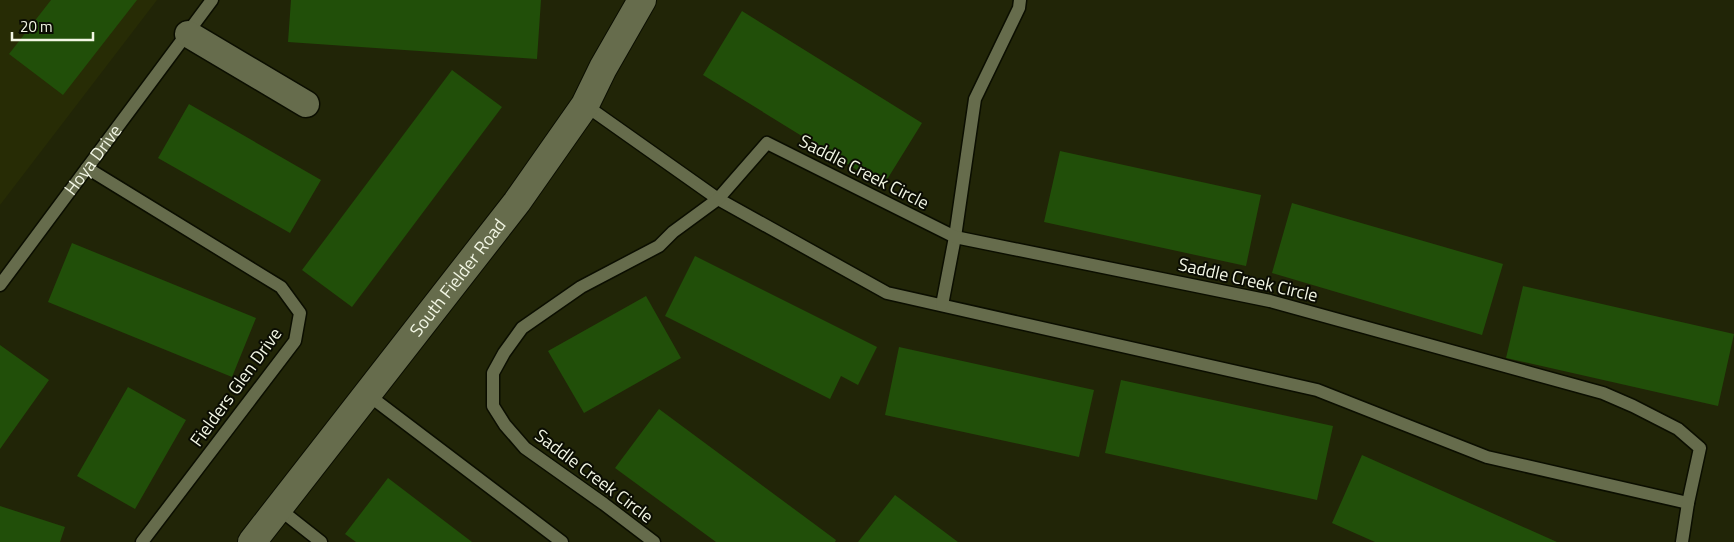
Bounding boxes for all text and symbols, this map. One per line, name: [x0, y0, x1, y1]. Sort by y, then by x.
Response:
scale bar: [12, 10, 94, 42]
text: 20 m: [20, 15, 53, 38]
street label: Hoya Drive: [57, 118, 128, 201]
street label: Saddle Creek Circle: [795, 127, 934, 216]
street label: South Fielder Road: [403, 213, 512, 342]
street label: Saddle Creek Circle: [1176, 250, 1321, 309]
street label: Fielders Glen Drive: [183, 322, 288, 452]
street label: Saddle Creek Circle: [529, 422, 659, 529]

